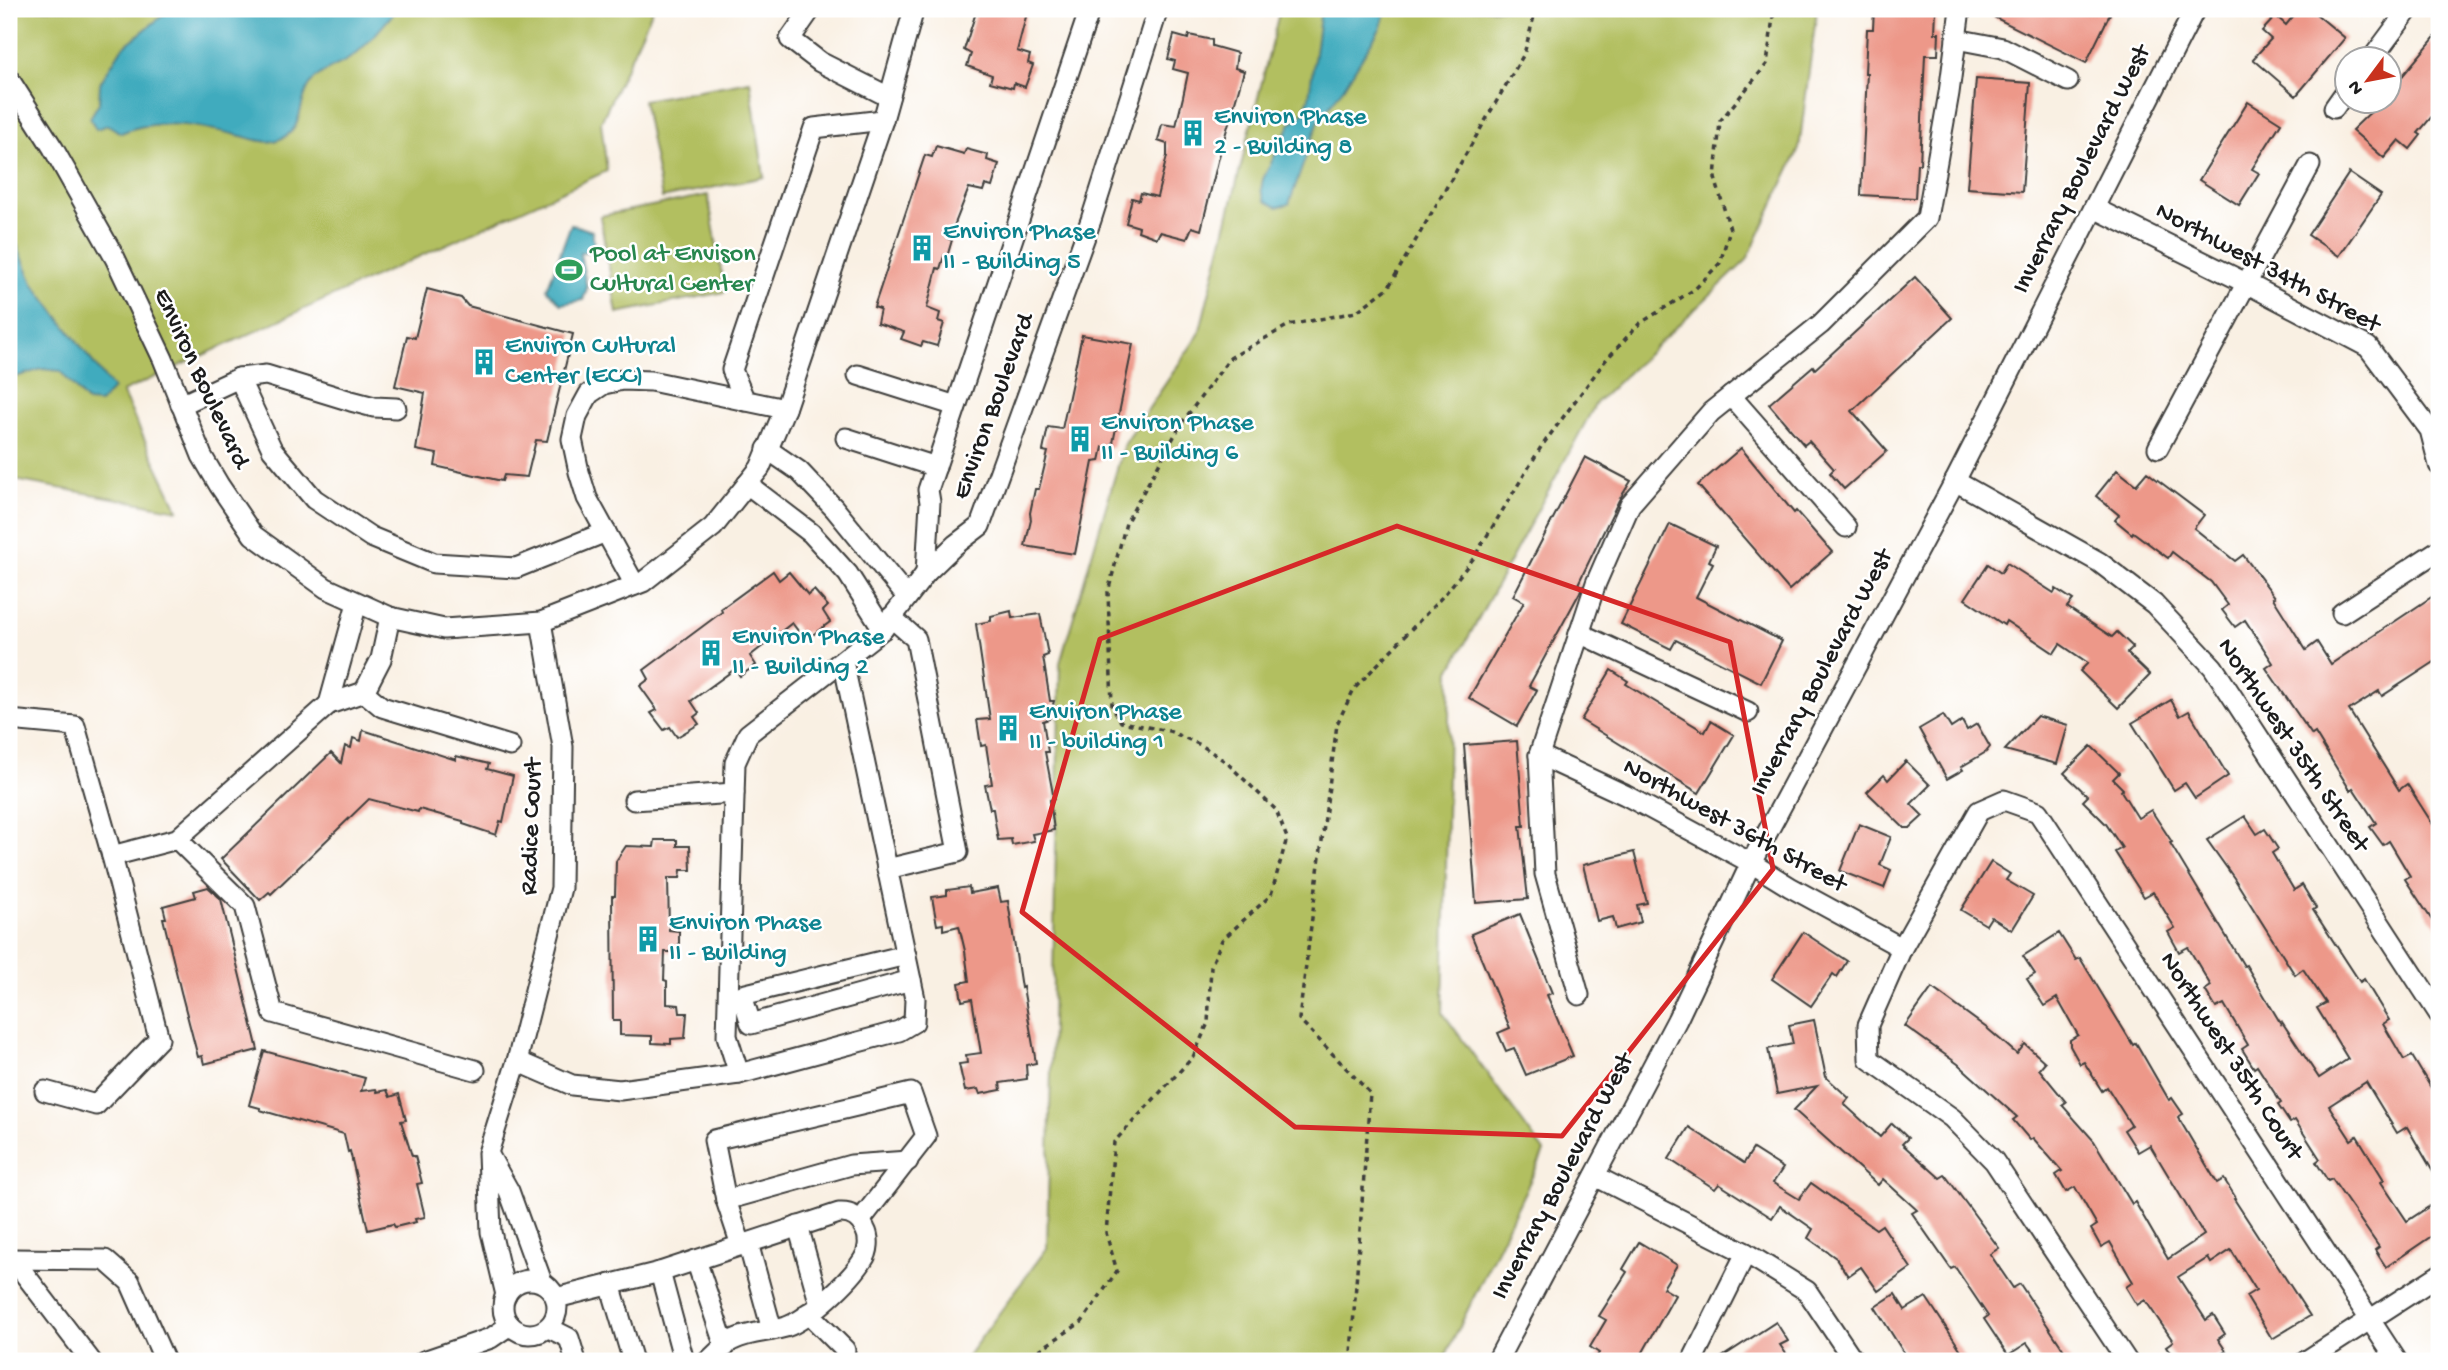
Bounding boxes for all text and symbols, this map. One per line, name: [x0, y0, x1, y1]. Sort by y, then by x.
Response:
street label: Inverrary Boulevard West: [2007, 38, 2160, 299]
north arrow: [2332, 46, 2402, 116]
text: N: [2344, 76, 2370, 99]
place label: Environ Phase 2 - Building 8: [1214, 103, 1367, 164]
building icon: Environ Phase 2 - Building 8: [1178, 118, 1208, 148]
street label: Northwest 34th Street: [2149, 197, 2387, 342]
place label: Environ Phase II - Building 5: [943, 218, 1096, 279]
building icon: Environ Phase II - Building 5: [907, 233, 937, 263]
place label: Pool at Envison Cultural Center: [589, 240, 756, 301]
sports icon: Pool at Envison Cultural Center: [554, 255, 584, 285]
street label: Environ Boulevard: [145, 284, 256, 476]
street label: Environ Boulevard: [947, 308, 1044, 504]
place label: Environ Cultural Center (ECC): [505, 332, 676, 393]
building icon: Environ Cultural Center (ECC): [469, 347, 499, 377]
place label: Environ Phase II - Building 6: [1101, 409, 1254, 470]
building icon: Environ Phase II - Building 6: [1065, 424, 1095, 454]
street label: Inverrary Boulevard West: [1745, 542, 1902, 802]
place label: Environ Phase II - Building 2: [732, 623, 885, 684]
street label: Northwest 35th Street: [2209, 633, 2376, 861]
building icon: Environ Phase II - Building 2: [696, 638, 726, 668]
place label: Environ Phase II - building 1: [1029, 698, 1182, 759]
building icon: Environ Phase II - building 1: [993, 713, 1023, 743]
street label: Northwest 36th Street: [1617, 753, 1853, 903]
street label: Radice Court: [515, 756, 551, 896]
place label: Environ Phase II - Building: [669, 909, 822, 970]
building icon: Environ Phase II - Building: [633, 924, 663, 954]
street label: Northwest 35th Court: [2151, 947, 2310, 1169]
street label: Inverrary Boulevard West: [1486, 1046, 1643, 1306]

